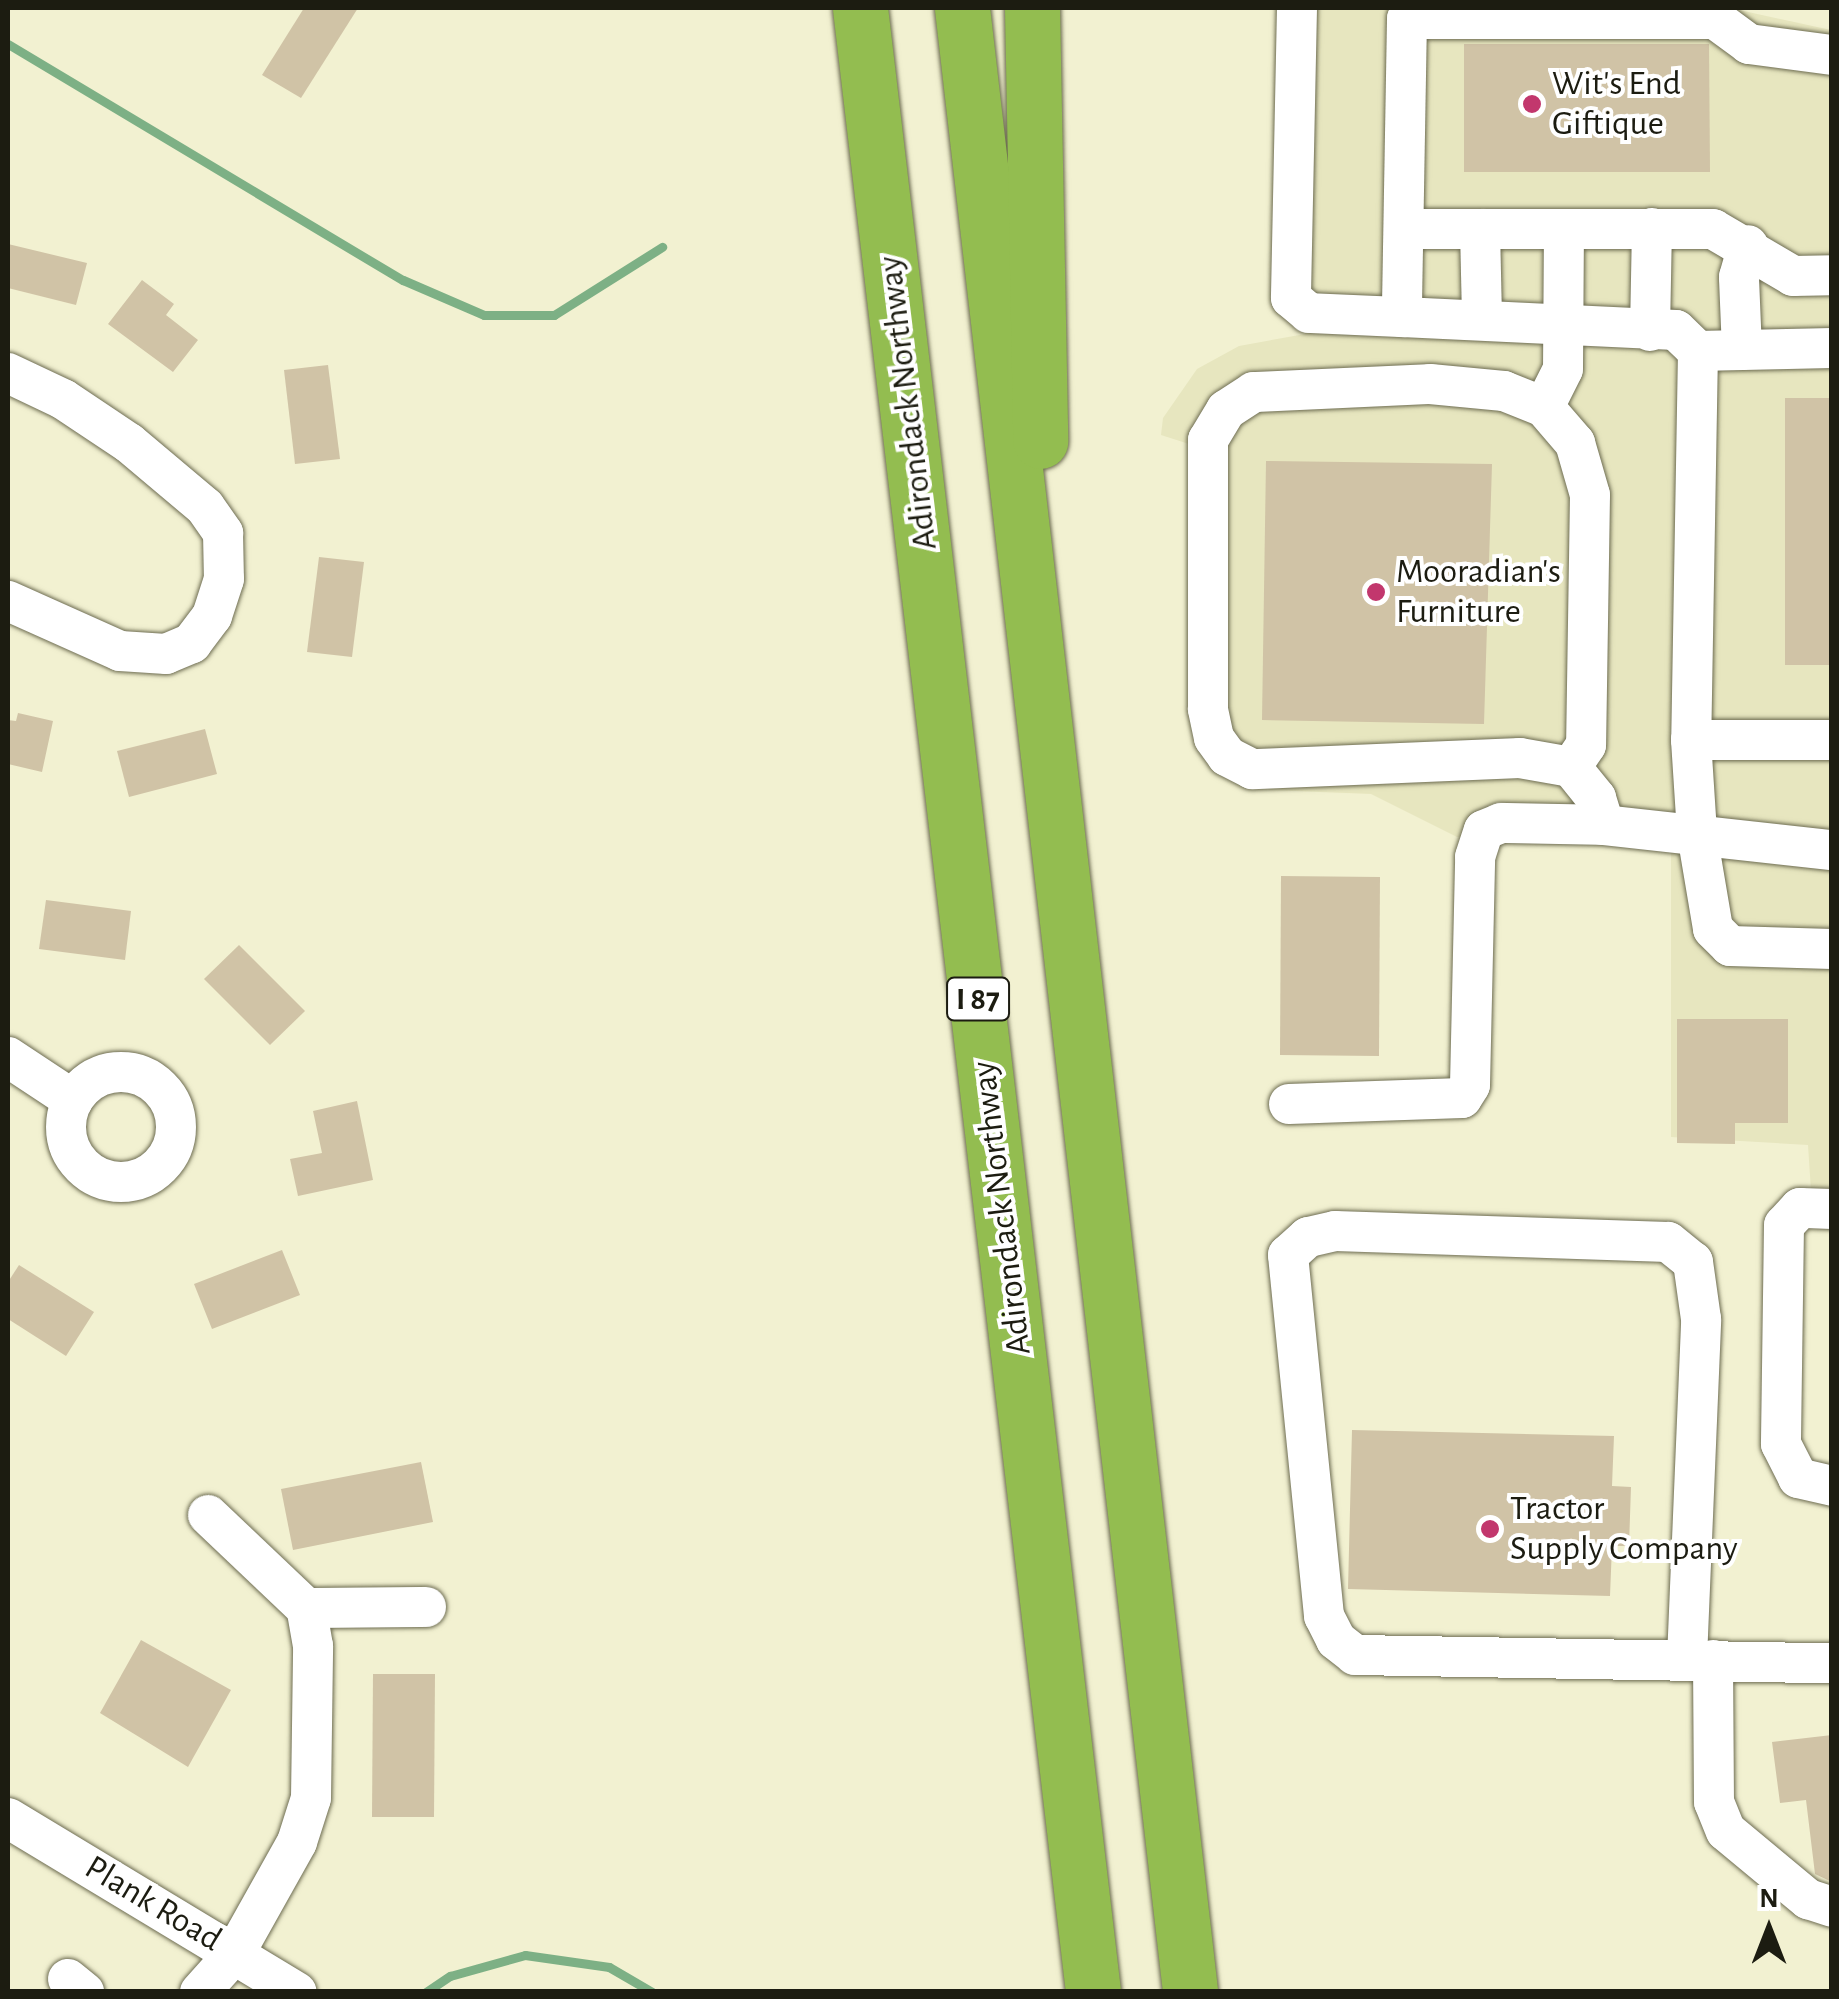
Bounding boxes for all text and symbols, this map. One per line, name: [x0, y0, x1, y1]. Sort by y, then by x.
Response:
place label: Wit's End Giftique: [1552, 63, 1681, 145]
marker: Wit's End Giftique: [1521, 93, 1543, 115]
street label: Adirondack Northway: [869, 254, 947, 552]
place label: Mooradian's Furniture: [1396, 551, 1561, 633]
marker: Mooradian's Furniture: [1365, 581, 1387, 603]
road number: I 87: [946, 972, 1010, 1026]
street label: Adirondack Northway: [963, 1059, 1041, 1357]
place label: Tractor Supply Company: [1510, 1488, 1738, 1570]
marker: Tractor Supply Company: [1479, 1518, 1501, 1540]
street label: Plank Road: [77, 1847, 229, 1961]
north arrow: [1719, 1879, 1819, 1979]
text: N: [1759, 1885, 1779, 1913]

